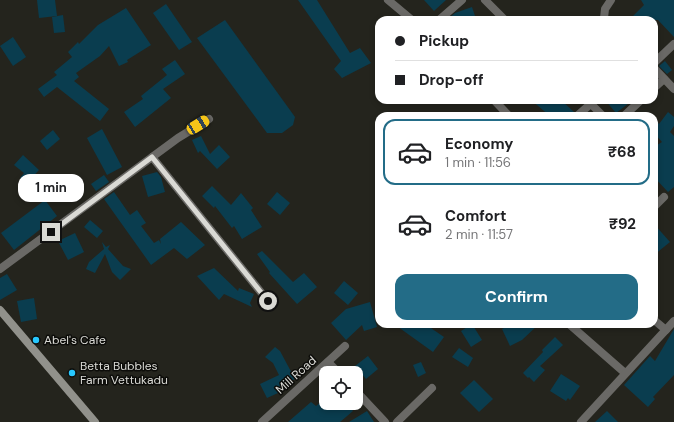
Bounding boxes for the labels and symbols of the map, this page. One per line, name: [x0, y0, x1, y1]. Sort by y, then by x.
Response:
car: [185, 114, 211, 136]
callout: 1 min: [18, 174, 84, 202]
route end: [42, 223, 60, 241]
route start: [259, 292, 277, 310]
place label: Abel's Cafe: [44, 332, 106, 348]
marker: Abel's Cafe: [31, 335, 41, 345]
street label: Mill Road: [272, 353, 320, 397]
place label: Betta Bubbles Farm Vettukadu: [80, 358, 168, 388]
marker: Betta Bubbles Farm Vettukadu: [67, 368, 77, 378]

